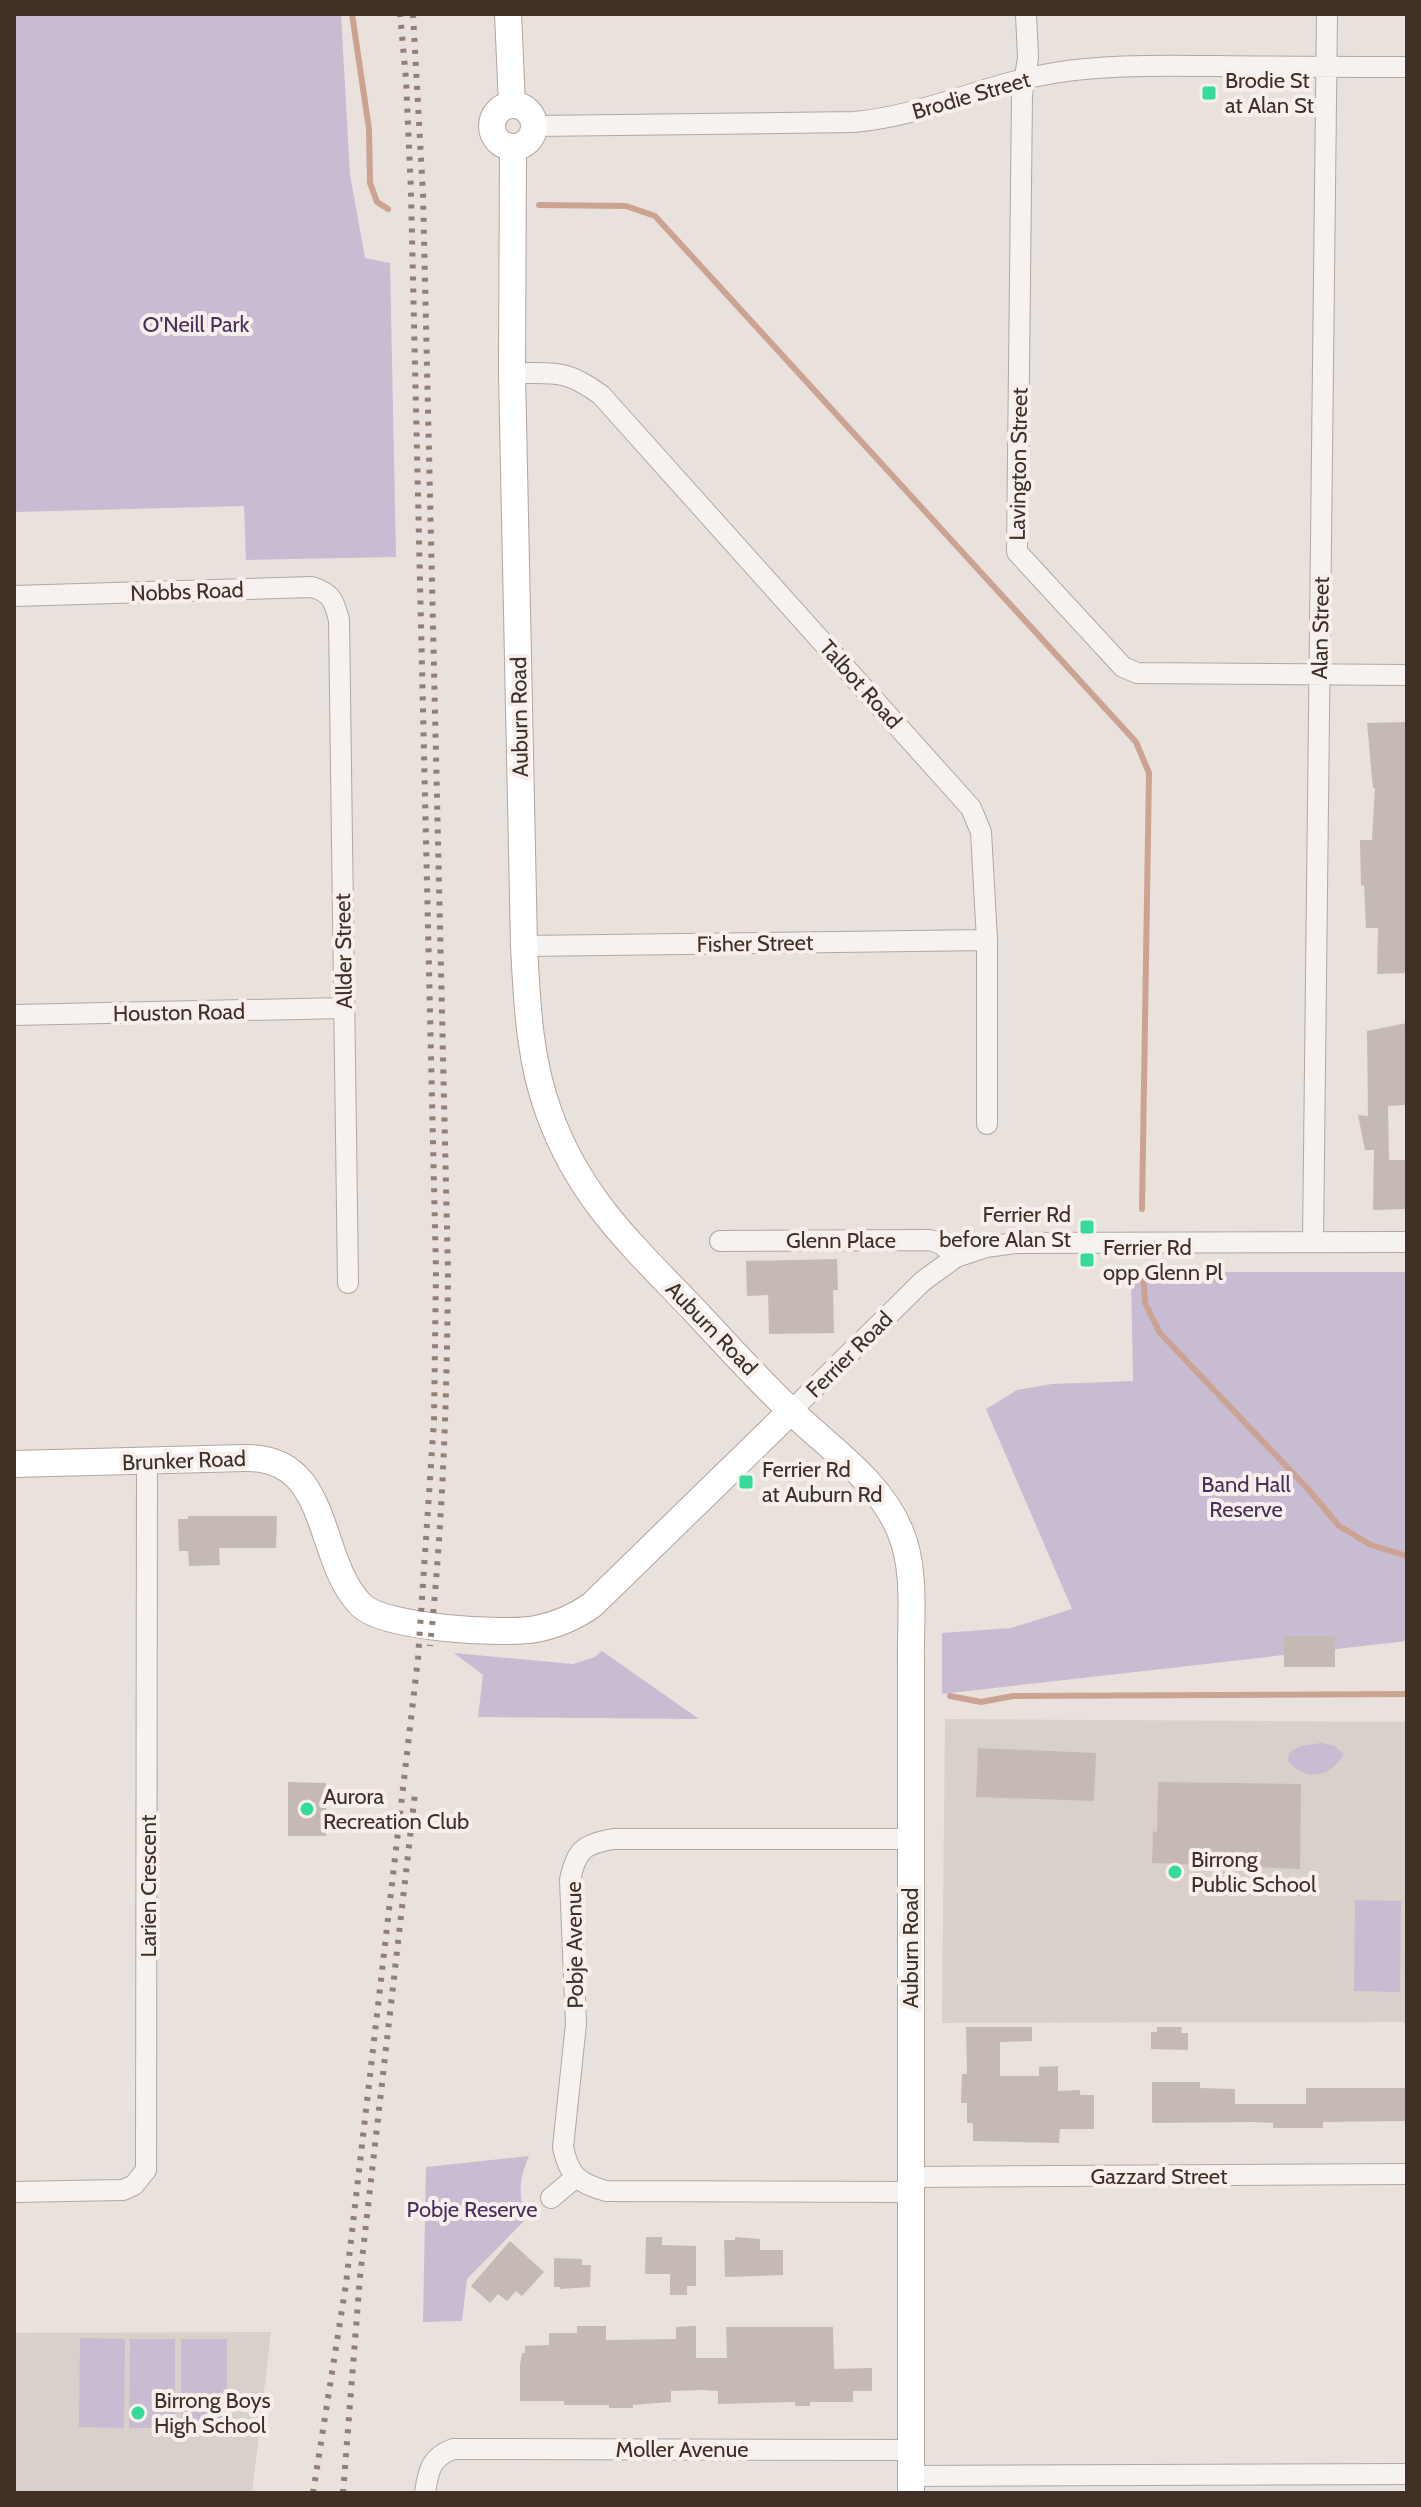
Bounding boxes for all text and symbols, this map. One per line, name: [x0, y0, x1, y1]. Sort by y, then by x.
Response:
street label: Brodie Street: [909, 66, 1034, 125]
place label: Brodie St at Alan St: [1225, 67, 1315, 119]
marker: Brodie St at Alan St: [1200, 84, 1218, 102]
park label: O'Neill Park: [143, 311, 250, 338]
street label: Lavington Street: [1004, 387, 1033, 541]
street label: Nobbs Road: [130, 576, 244, 607]
street label: Alan Street: [1306, 576, 1335, 680]
street label: Talbot Road: [814, 634, 908, 734]
street label: Auburn Road: [505, 657, 534, 777]
street label: Allder Street: [329, 892, 358, 1009]
street label: Fisher Street: [696, 929, 814, 958]
street label: Houston Road: [113, 998, 245, 1027]
place label: Ferrier Rd before Alan St: [939, 1201, 1072, 1253]
marker: Ferrier Rd before Alan St: [1078, 1218, 1096, 1236]
street label: Glenn Place: [786, 1227, 896, 1254]
place label: Ferrier Rd opp Glenn Pl: [1103, 1234, 1224, 1286]
marker: Ferrier Rd opp Glenn Pl: [1078, 1251, 1096, 1269]
street label: Auburn Road: [660, 1276, 763, 1381]
street label: Ferrier Road: [800, 1305, 898, 1403]
street label: Brunker Road: [122, 1445, 246, 1476]
place label: Ferrier Rd at Auburn Rd: [762, 1456, 883, 1508]
park label: Band Hall Reserve: [1201, 1471, 1292, 1523]
marker: Ferrier Rd at Auburn Rd: [737, 1473, 755, 1491]
place label: Aurora Recreation Club: [323, 1783, 469, 1835]
marker: Aurora Recreation Club: [298, 1800, 316, 1818]
street label: Larien Crescent: [135, 1814, 162, 1957]
place label: Birrong Public School: [1191, 1846, 1317, 1898]
marker: Birrong Public School: [1166, 1863, 1184, 1881]
street label: Pobje Avenue: [560, 1881, 589, 2009]
street label: Auburn Road: [897, 1888, 924, 2008]
street label: Gazzard Street: [1091, 2163, 1228, 2190]
park label: Pobje Reserve: [407, 2196, 537, 2223]
place label: Birrong Boys High School: [154, 2387, 271, 2439]
marker: Birrong Boys High School: [129, 2404, 147, 2422]
street label: Moller Avenue: [616, 2436, 748, 2463]

